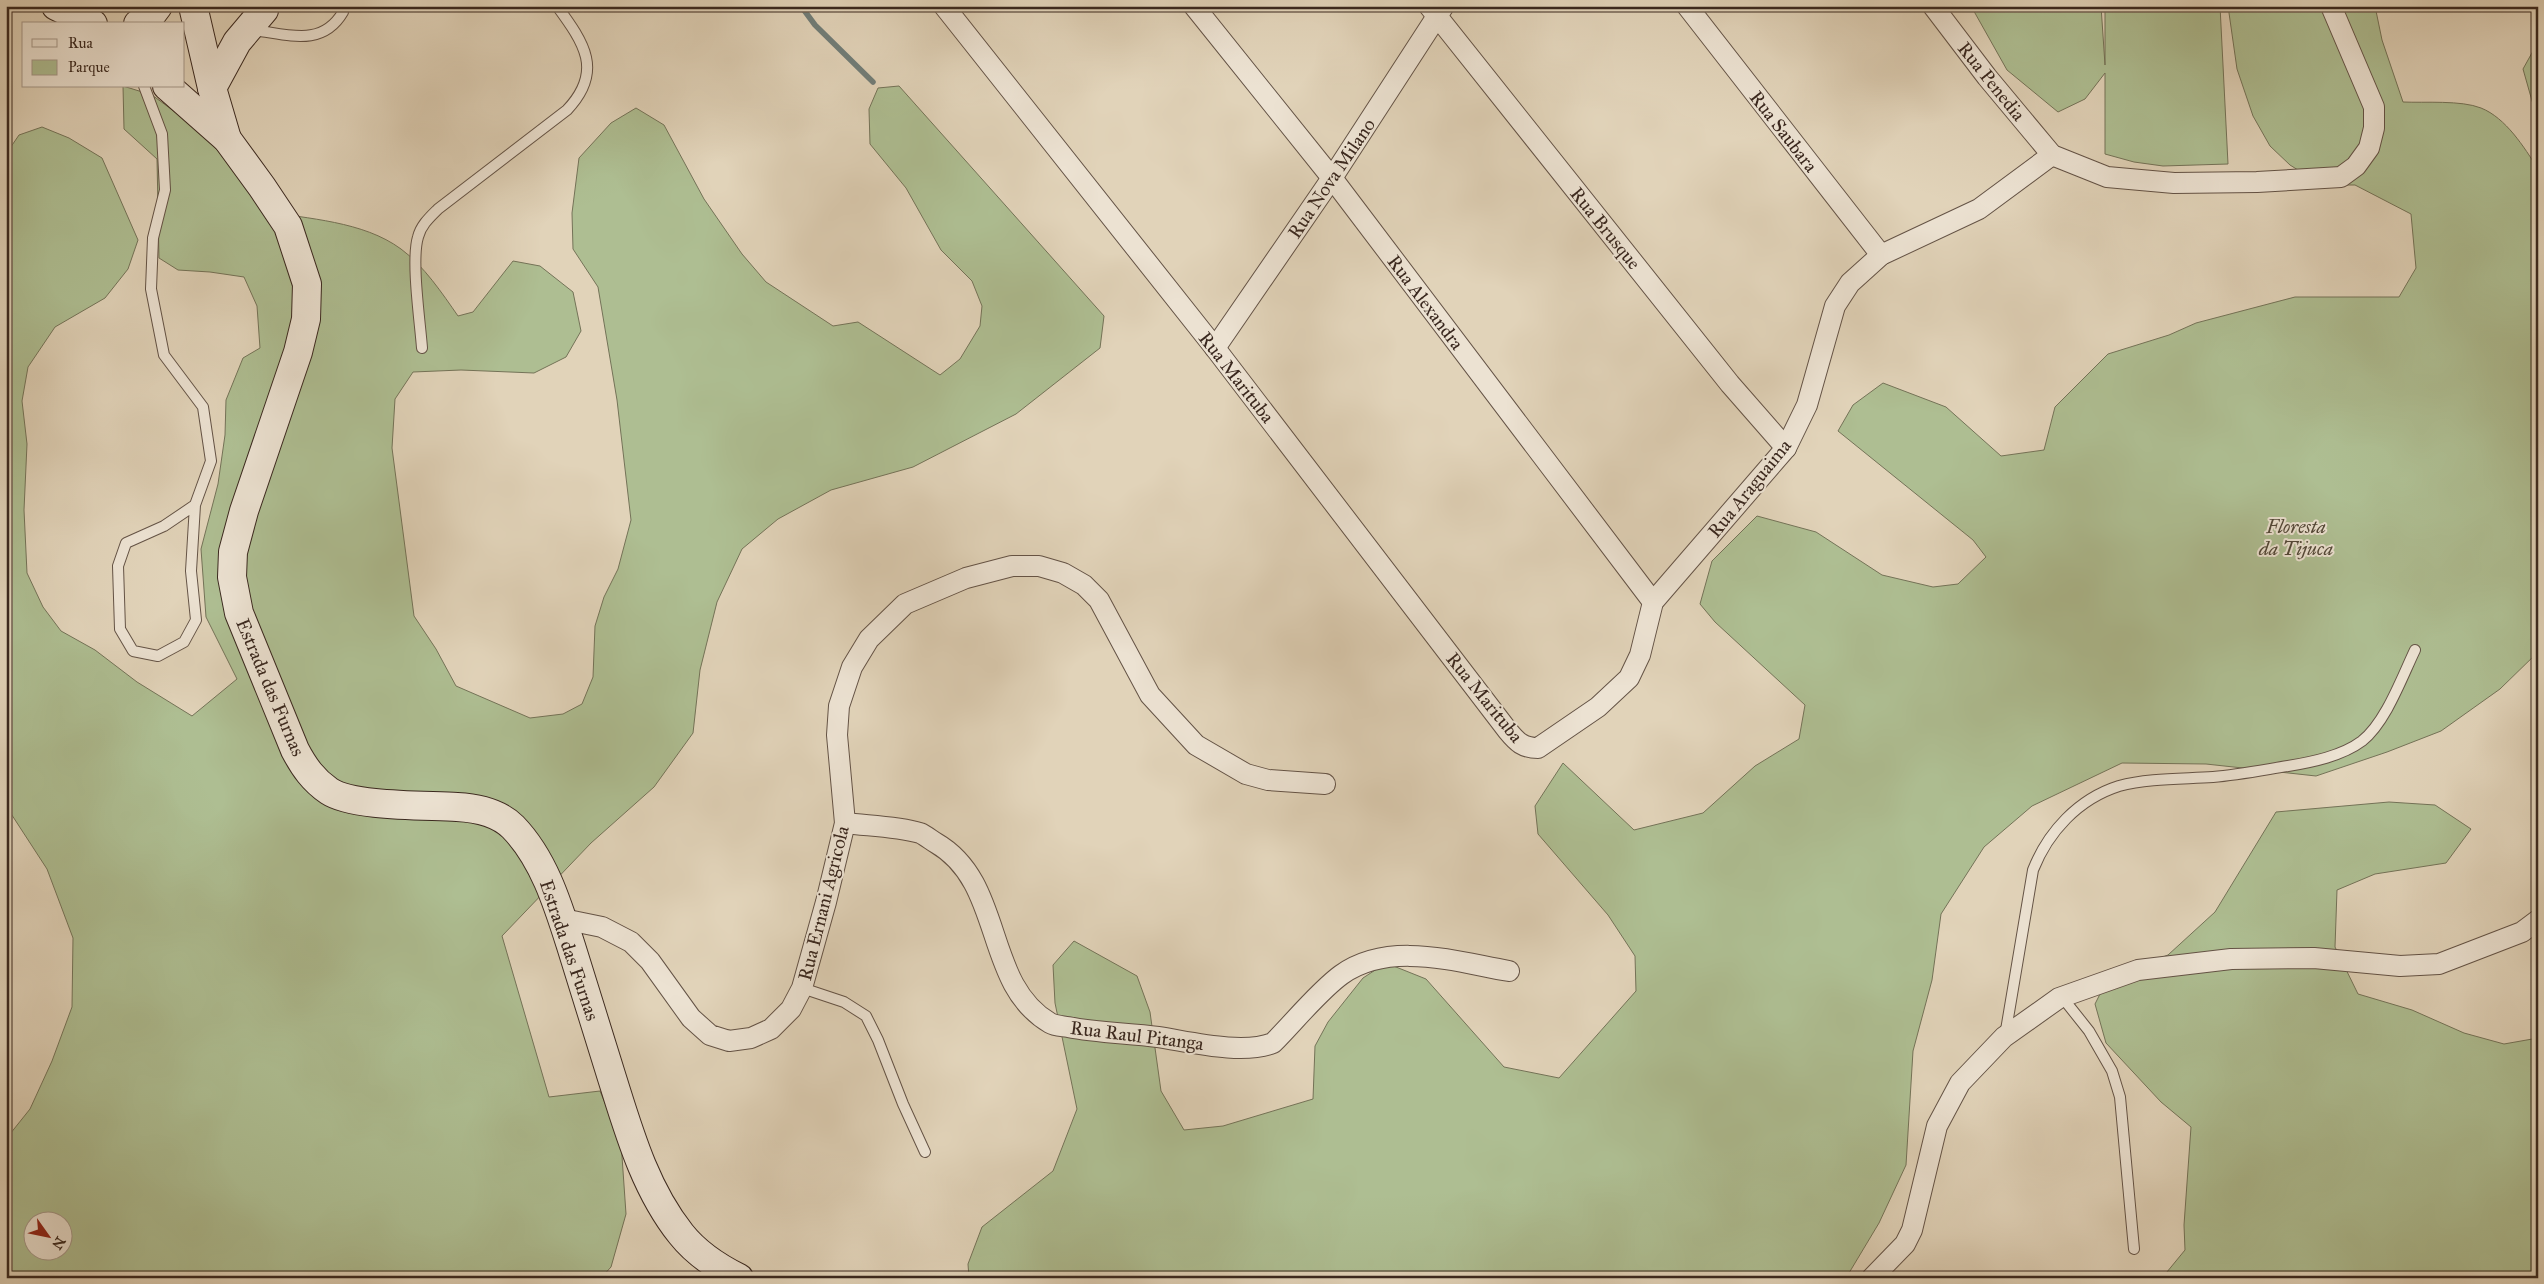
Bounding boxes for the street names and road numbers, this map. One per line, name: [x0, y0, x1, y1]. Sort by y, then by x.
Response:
street label: Rua Penedia: [1953, 37, 2031, 126]
street label: Rua Saubara: [1745, 86, 1823, 177]
street label: Rua Nova Milano: [1283, 114, 1380, 243]
street label: Rua Brusque: [1565, 182, 1646, 275]
street label: Rua Alexandra: [1383, 250, 1469, 355]
street label: Rua Marituba: [1194, 327, 1280, 428]
street label: Rua Araguaima: [1703, 434, 1797, 543]
street label: Estrada das Furnas: [231, 615, 310, 760]
street label: Rua Marituba: [1441, 648, 1529, 748]
street label: Rua Ernani Agricola: [793, 822, 855, 983]
street label: Estrada das Furnas: [535, 877, 604, 1024]
street label: Rua Raul Pitanga: [1069, 1016, 1206, 1056]

